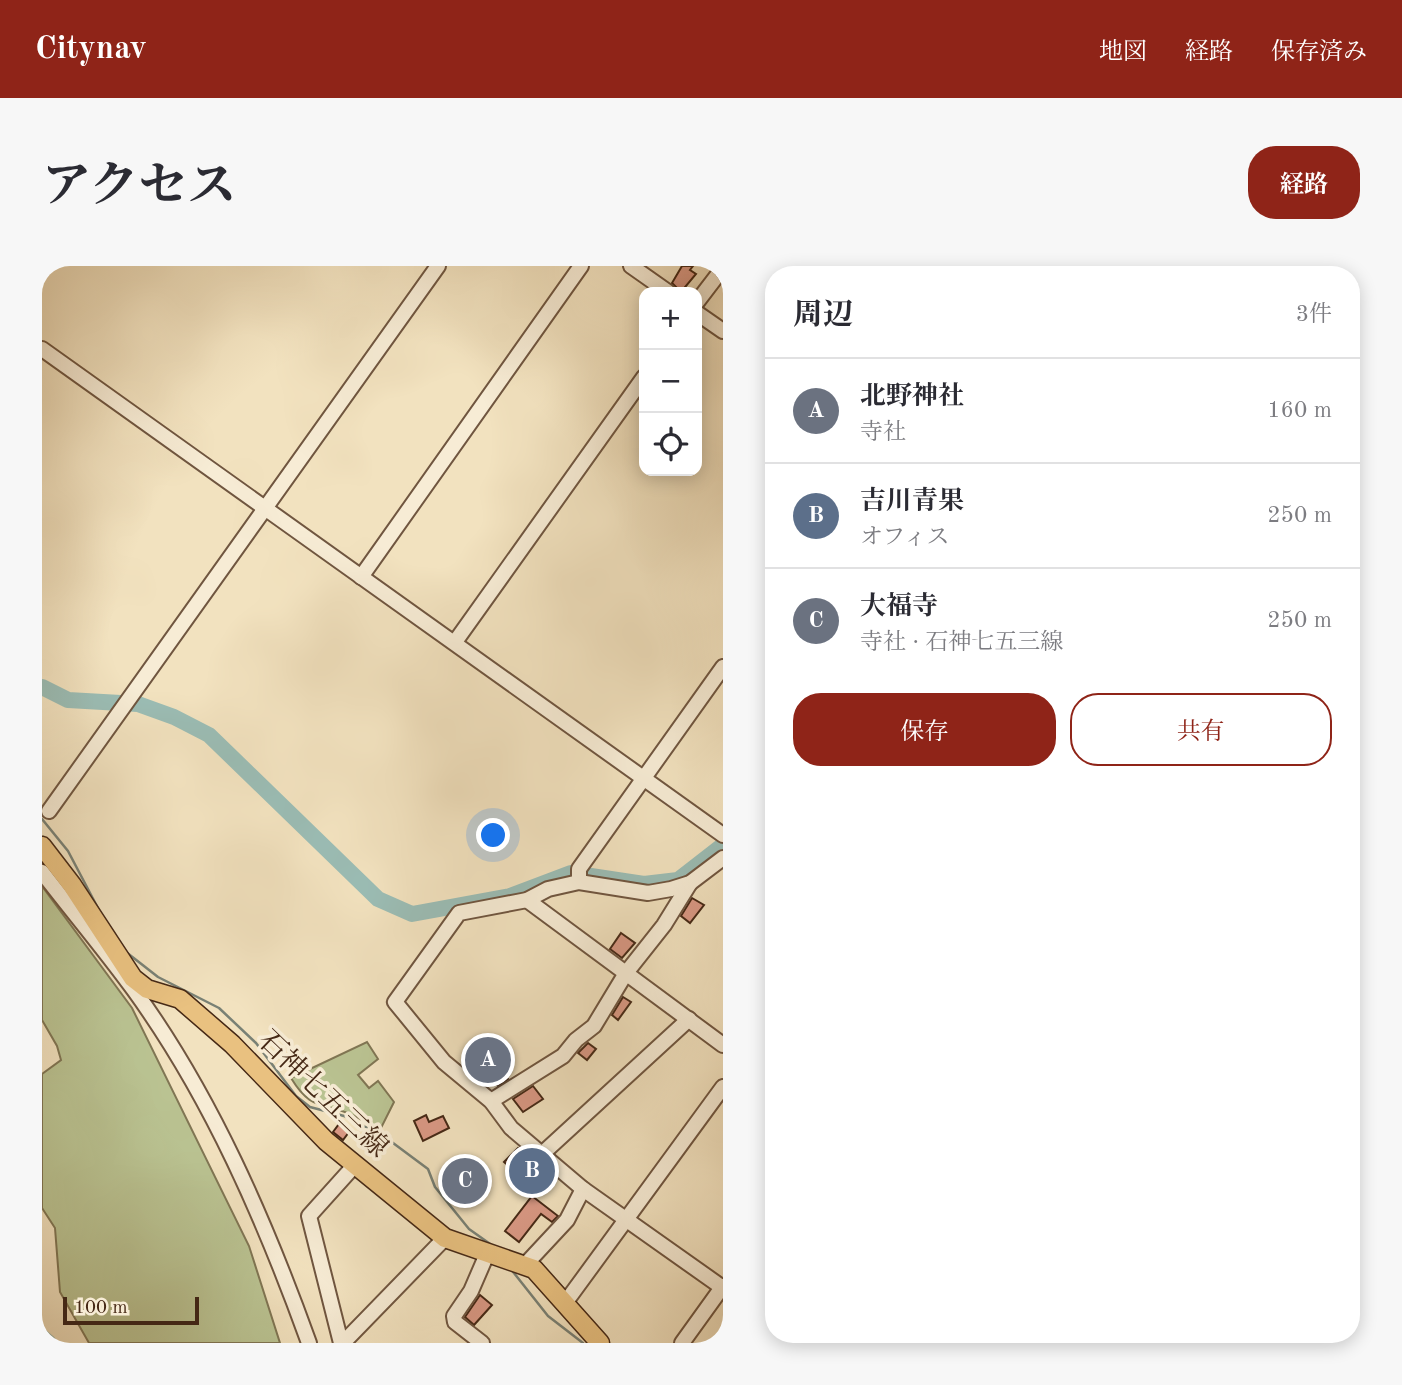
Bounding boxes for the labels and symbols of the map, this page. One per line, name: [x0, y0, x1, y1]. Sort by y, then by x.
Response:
your location: [476, 818, 510, 852]
street label: 石神七五三線: [252, 1024, 394, 1163]
pin: A: [465, 1034, 511, 1086]
pin: B: [509, 1145, 555, 1197]
pin: C: [442, 1155, 488, 1207]
scale bar: [63, 1294, 200, 1326]

